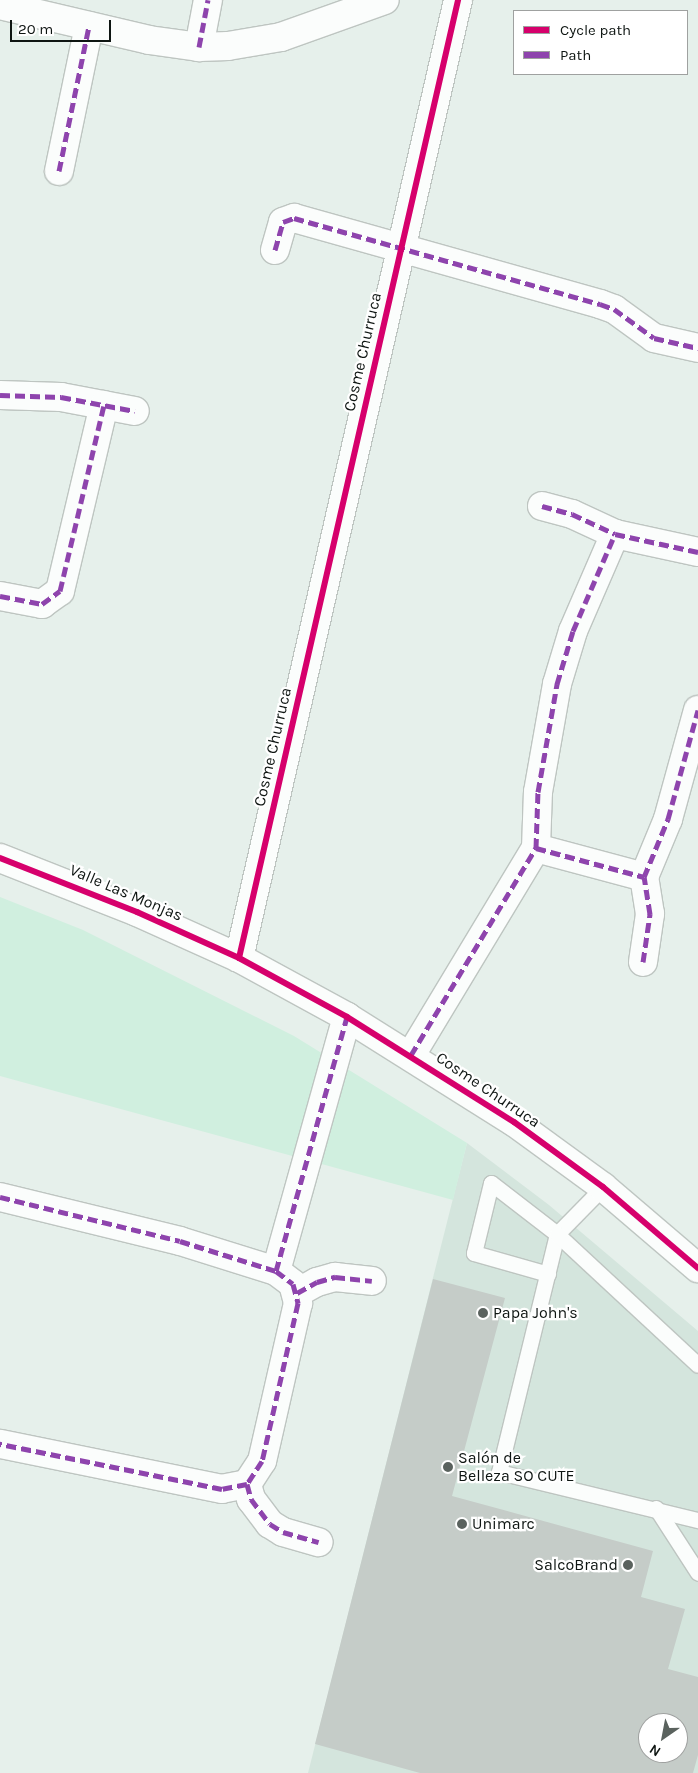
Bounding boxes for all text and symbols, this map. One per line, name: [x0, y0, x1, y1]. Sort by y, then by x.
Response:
scale bar: [12, 10, 114, 42]
legend: [513, 10, 688, 75]
text: 20 m: [18, 20, 53, 38]
text: Cycle path: [560, 21, 631, 39]
text: Path: [560, 46, 591, 64]
street label: Cosme Churruca: [340, 291, 386, 413]
street label: Cosme Churruca: [250, 686, 296, 808]
street label: Valle Las Monjas: [67, 861, 185, 925]
street label: Cosme Churruca: [432, 1048, 544, 1132]
place label: Papa John's: [493, 1303, 578, 1323]
marker: Papa John's: [477, 1307, 489, 1319]
place label: Salón de Belleza SO CUTE: [458, 1448, 575, 1486]
marker: Salón de Belleza SO CUTE: [442, 1461, 454, 1473]
place label: Unimarc: [472, 1514, 535, 1534]
marker: Unimarc: [456, 1518, 468, 1530]
place label: SalcoBrand: [534, 1555, 618, 1575]
marker: SalcoBrand: [622, 1559, 634, 1571]
north arrow: [638, 1713, 688, 1763]
text: N: [646, 1740, 664, 1760]

